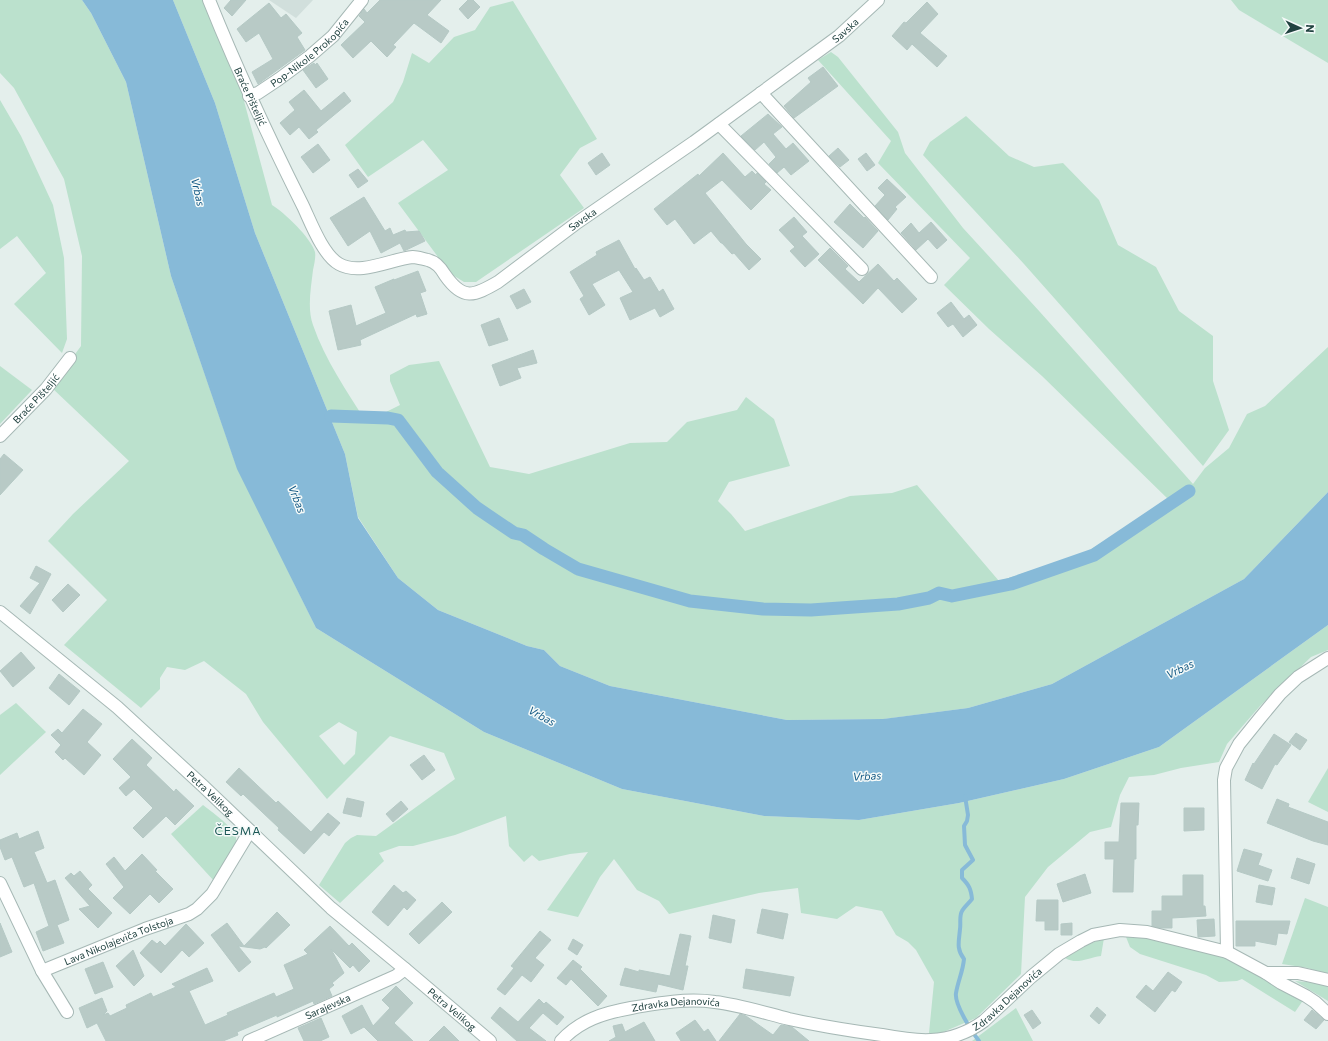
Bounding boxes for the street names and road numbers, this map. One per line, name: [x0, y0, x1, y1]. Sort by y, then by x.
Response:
street label: Savska: [830, 15, 861, 45]
street label: Pop-Nikole Prokopića: [268, 16, 351, 89]
street label: Braće Pišteljić: [232, 65, 269, 128]
street label: Savska: [566, 205, 598, 233]
street label: Braće Pišteljić: [10, 371, 62, 426]
street label: Petra Velikog: [185, 768, 237, 819]
street label: Lava Nikolajeviča Tolstoja: [62, 914, 175, 967]
street label: Zdravka Dejanovića: [970, 965, 1044, 1033]
street label: Petra Velikog: [425, 985, 479, 1033]
street label: Sarajevska: [303, 991, 352, 1021]
street label: Zdravka Dejanovića: [630, 995, 721, 1014]

